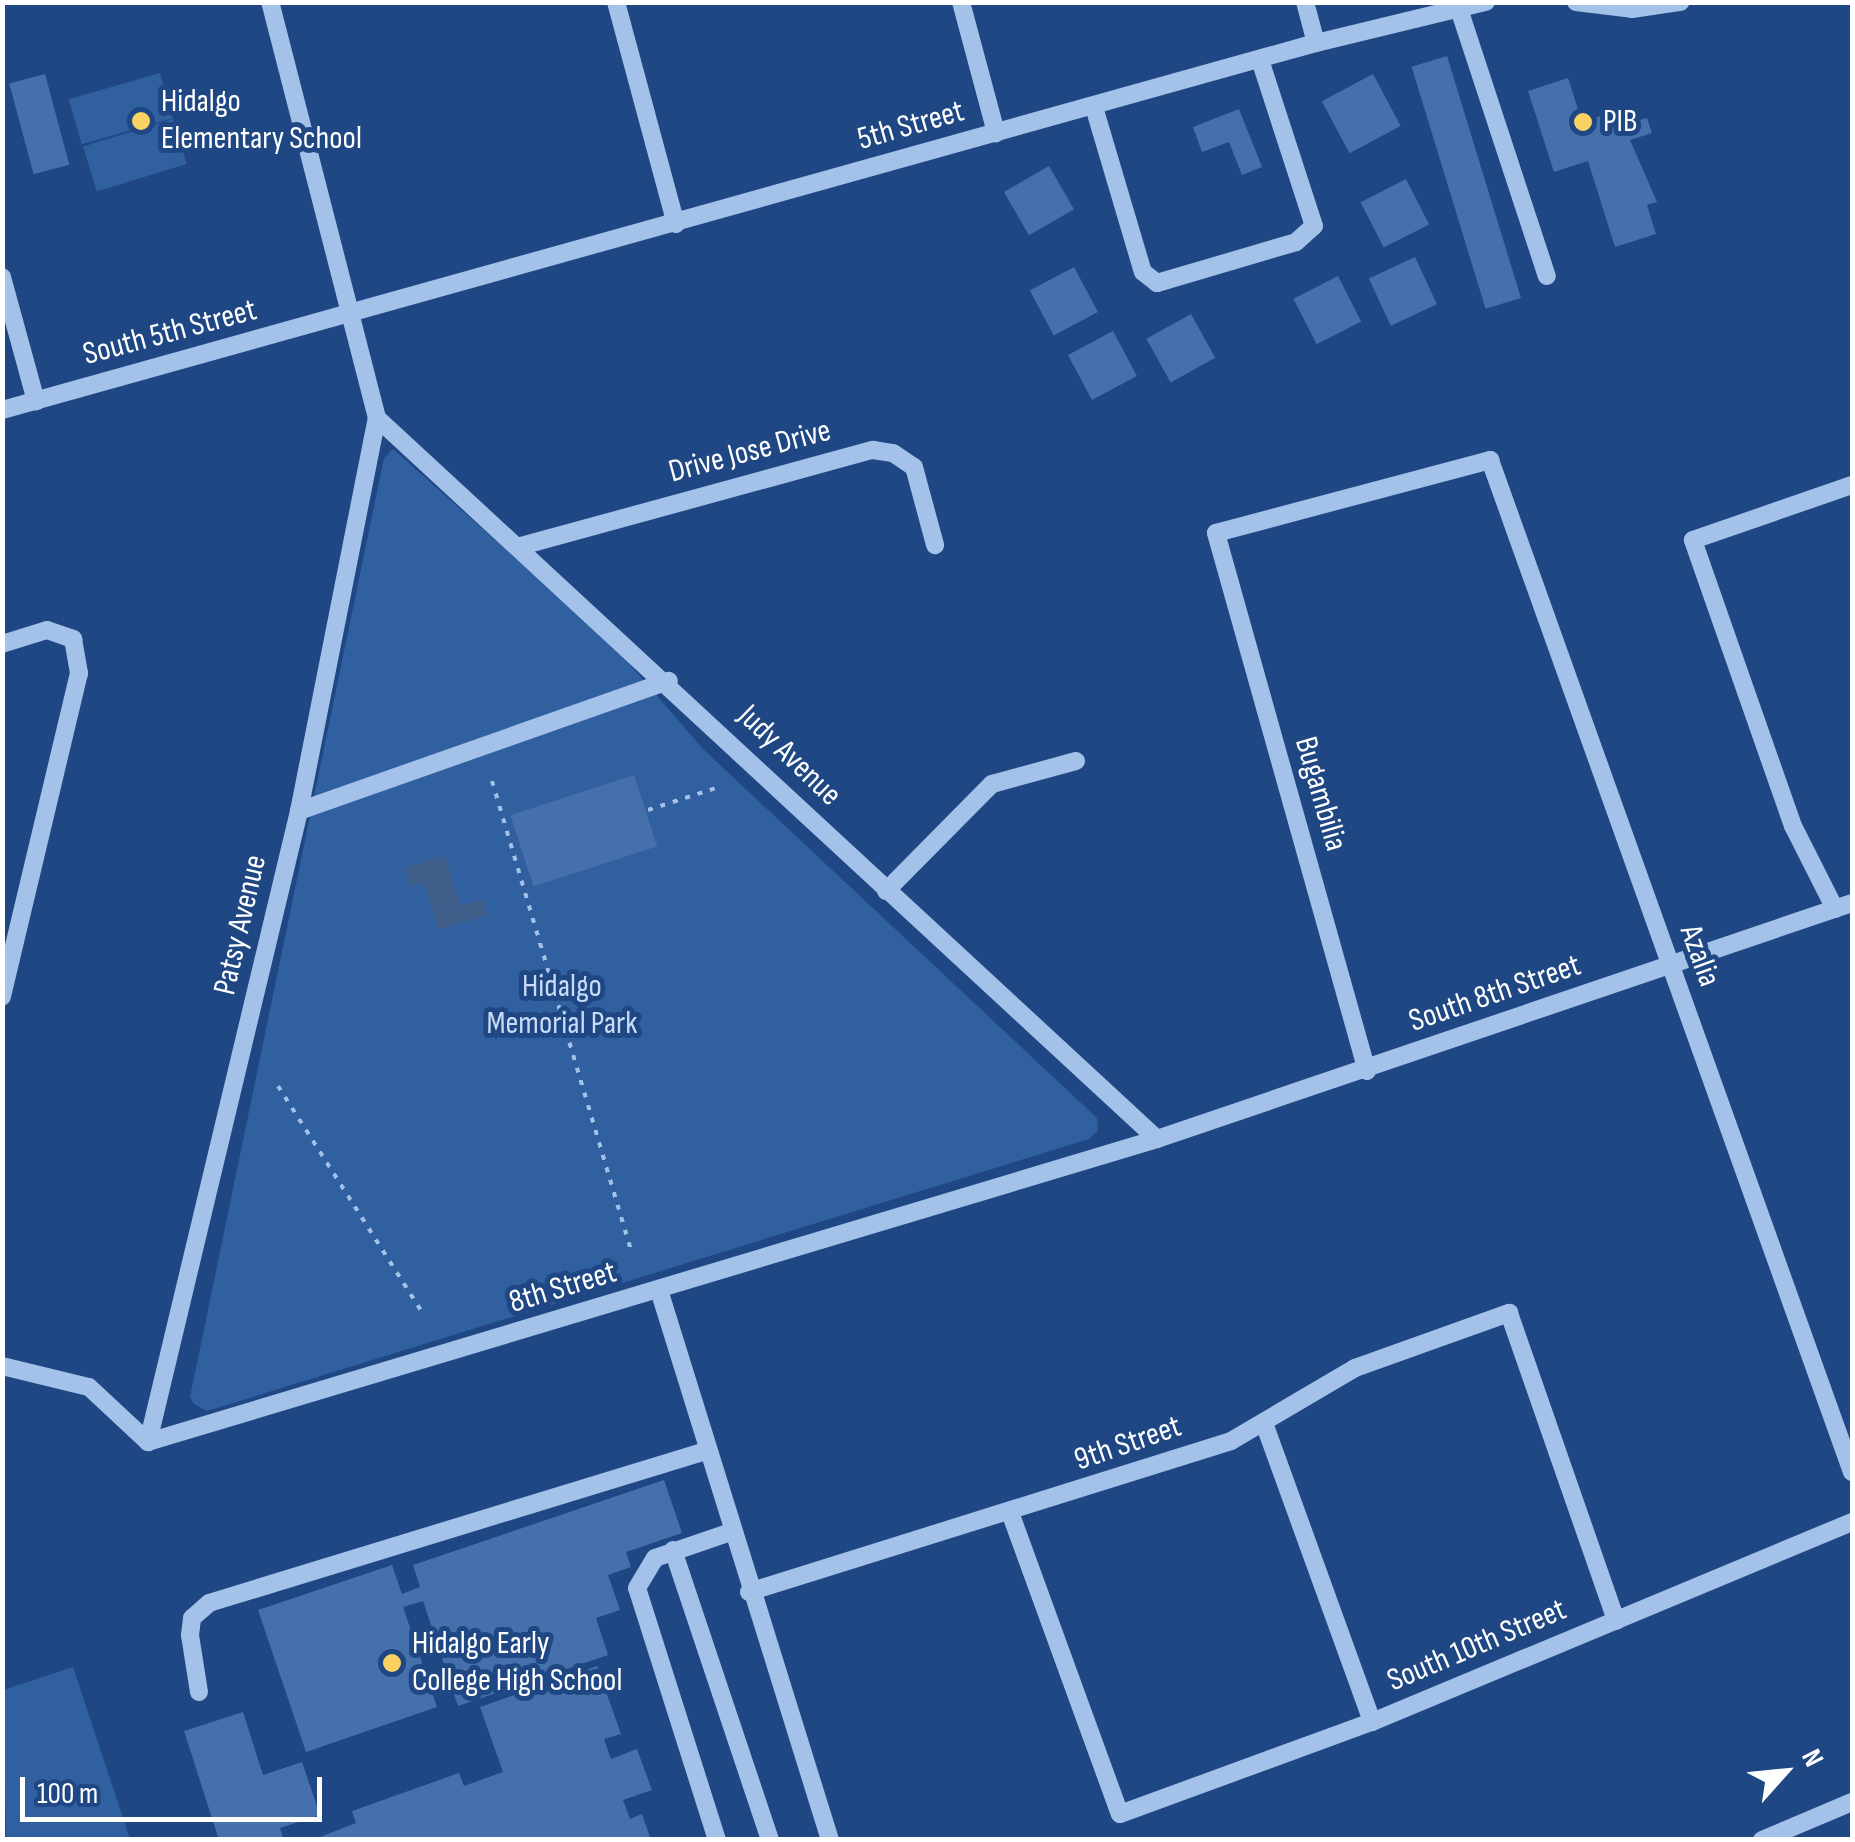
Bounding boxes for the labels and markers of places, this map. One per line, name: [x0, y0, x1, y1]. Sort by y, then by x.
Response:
place label: Hidalgo Elementary School: [161, 84, 362, 159]
place label: PIB: [1603, 103, 1637, 141]
marker: Hidalgo Elementary School: [130, 110, 152, 132]
marker: PIB: [1572, 111, 1594, 133]
place label: Hidalgo Early College High School: [412, 1626, 622, 1701]
marker: Hidalgo Early College High School: [381, 1652, 403, 1674]

